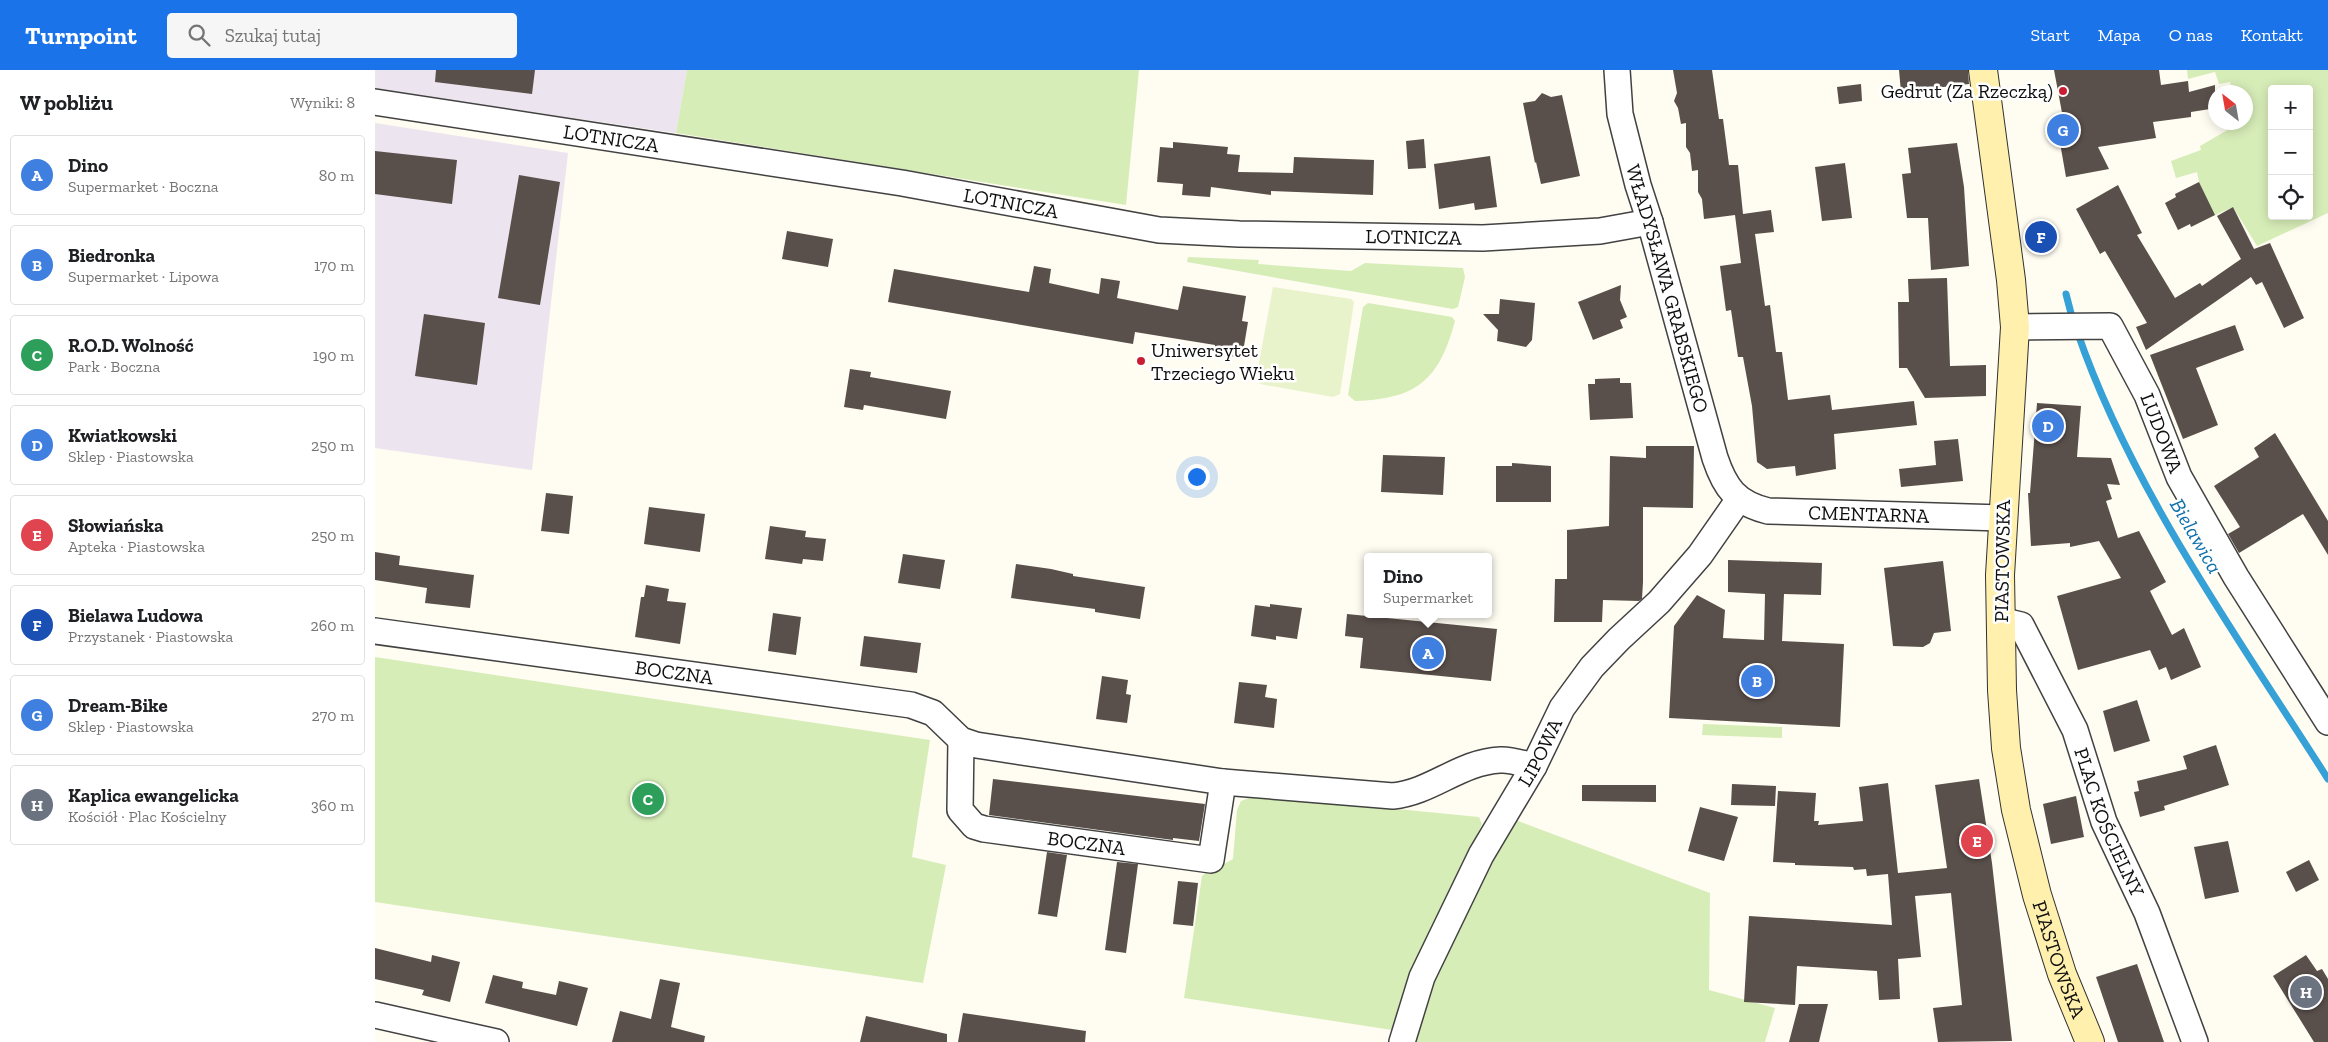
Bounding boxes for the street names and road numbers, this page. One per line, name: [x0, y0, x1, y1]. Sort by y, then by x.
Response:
street label: LOTNICZA: [562, 119, 662, 158]
street label: WŁADYSŁAWA GRABSKIEGO: [1621, 162, 1714, 415]
street label: LOTNICZA: [962, 182, 1061, 224]
street label: LOTNICZA: [1365, 224, 1463, 250]
street label: LUDOWA: [2135, 390, 2189, 477]
street label: PIASTOWSKA: [1989, 498, 2015, 623]
street label: CMENTARNA: [1808, 500, 1930, 528]
street label: BOCZNA: [634, 655, 716, 690]
street label: LIPOWA: [1513, 713, 1568, 791]
street label: PLAC KOŚCIELNY: [2069, 744, 2150, 901]
street label: BOCZNA: [1046, 826, 1128, 860]
street label: PIASTOWSKA: [2028, 898, 2091, 1023]

